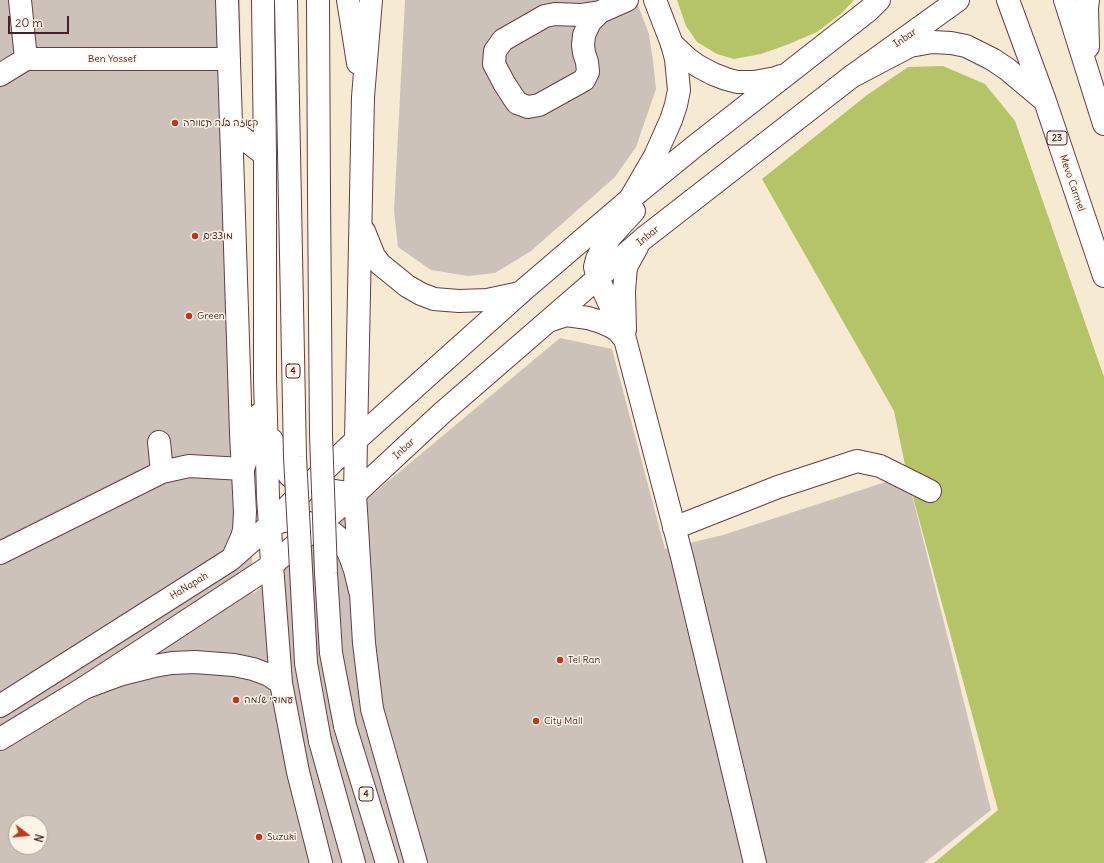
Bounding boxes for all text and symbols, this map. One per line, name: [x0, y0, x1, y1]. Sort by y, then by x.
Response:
scale bar: [10, 8, 71, 34]
text: 20 m: [15, 15, 43, 30]
street label: Inbar: [891, 26, 919, 50]
street label: Ben Yossef: [88, 53, 136, 65]
place label: קאזה בלה תאורה: [183, 117, 258, 129]
marker: קאזה בלה תאורה: [170, 118, 180, 128]
road number: 23: [1047, 131, 1067, 145]
street label: Mevo Carmel: [1057, 153, 1087, 213]
street label: Inbar: [634, 223, 662, 249]
place label: מוצצים: [203, 230, 233, 242]
marker: מוצצים: [190, 231, 200, 241]
place label: Green: [197, 310, 225, 322]
marker: Green: [184, 311, 194, 321]
road number: 4: [286, 364, 300, 378]
street label: Inbar: [391, 436, 417, 462]
street label: HaNapah: [168, 570, 210, 602]
place label: Tel Ran: [568, 654, 600, 666]
marker: Tel Ran: [555, 655, 565, 665]
place label: עמודי שלמה: [244, 694, 293, 706]
marker: עמודי שלמה: [231, 695, 241, 705]
place label: City Mall: [544, 715, 582, 727]
marker: City Mall: [531, 716, 541, 726]
road number: 4: [359, 787, 373, 801]
north arrow: [8, 815, 48, 855]
place label: Suzuki: [267, 831, 296, 843]
text: N: [31, 832, 46, 844]
marker: Suzuki: [254, 832, 264, 842]

